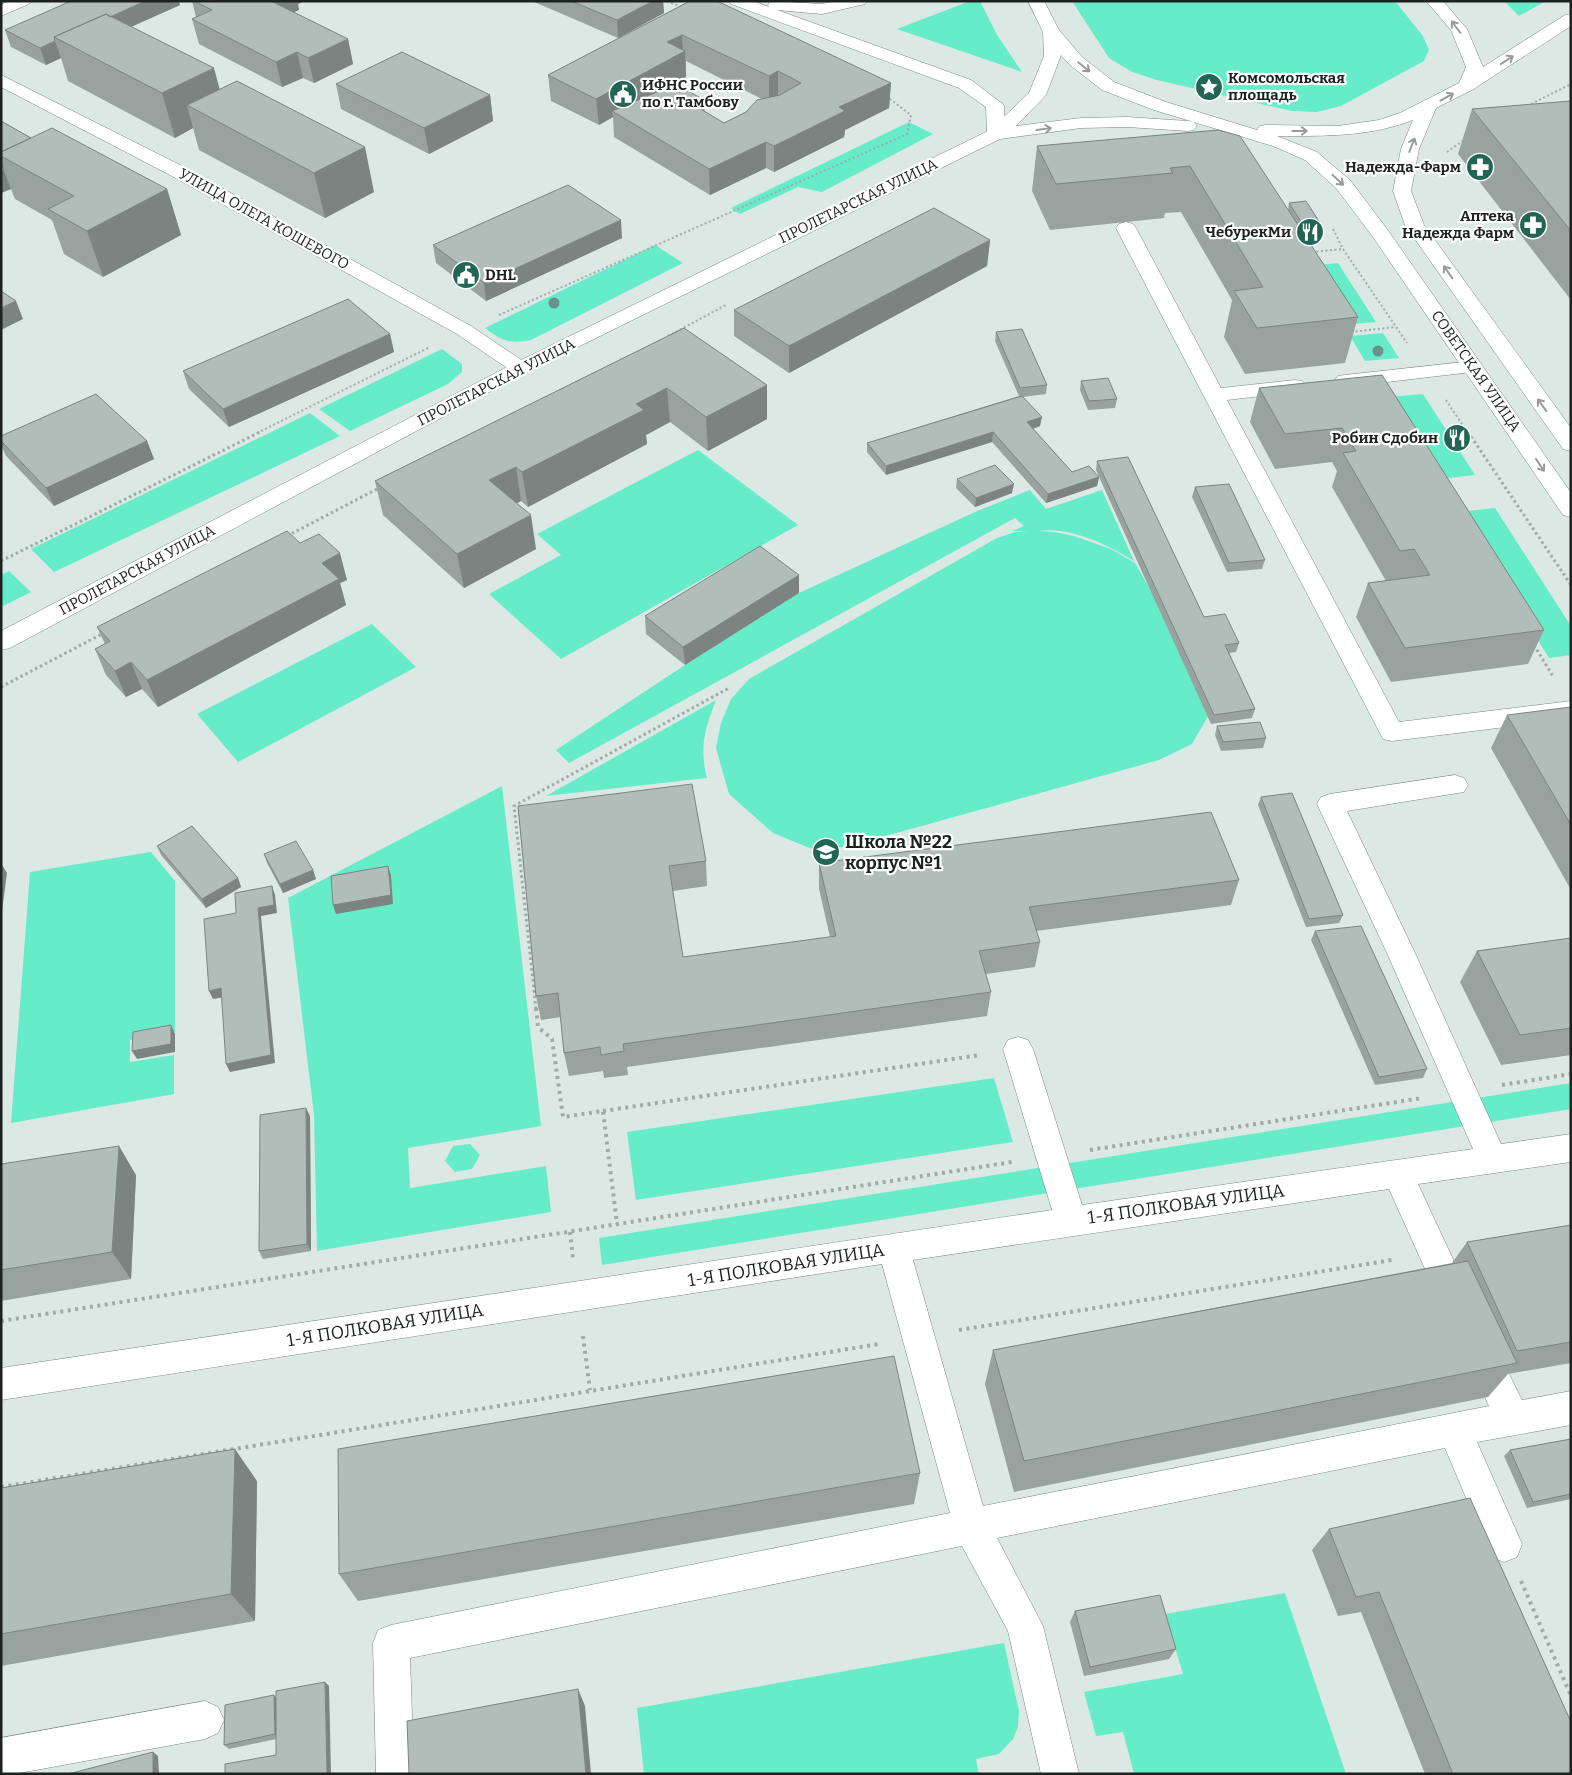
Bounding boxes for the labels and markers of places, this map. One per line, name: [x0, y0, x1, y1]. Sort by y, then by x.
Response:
place label: Комсомольская площадь: [1228, 69, 1345, 104]
place icon: Комсомольская площадь: [1194, 72, 1224, 102]
place label: ИФНС России по г. Тамбову: [642, 76, 743, 111]
public building icon: ИФНС России по г. Тамбову: [608, 79, 638, 109]
pharmacy icon: Надежда-Фарм: [1465, 152, 1495, 182]
place label: Надежда-Фарм: [1345, 158, 1461, 176]
place label: Аптека Надежда Фарм: [1402, 207, 1515, 242]
pharmacy icon: Аптека Надежда Фарм: [1518, 210, 1548, 240]
restaurant icon: ЧебурекМи: [1295, 217, 1325, 247]
place label: ЧебурекМи: [1206, 223, 1291, 241]
public building icon: DHL: [451, 260, 481, 290]
place label: DHL: [485, 266, 516, 284]
restaurant icon: Робин Сдобин: [1442, 423, 1472, 453]
place label: Робин Сдобин: [1332, 429, 1438, 447]
place label: Школа №22 корпус №1: [845, 831, 952, 874]
school or university icon: Школа №22 корпус №1: [811, 837, 841, 867]

